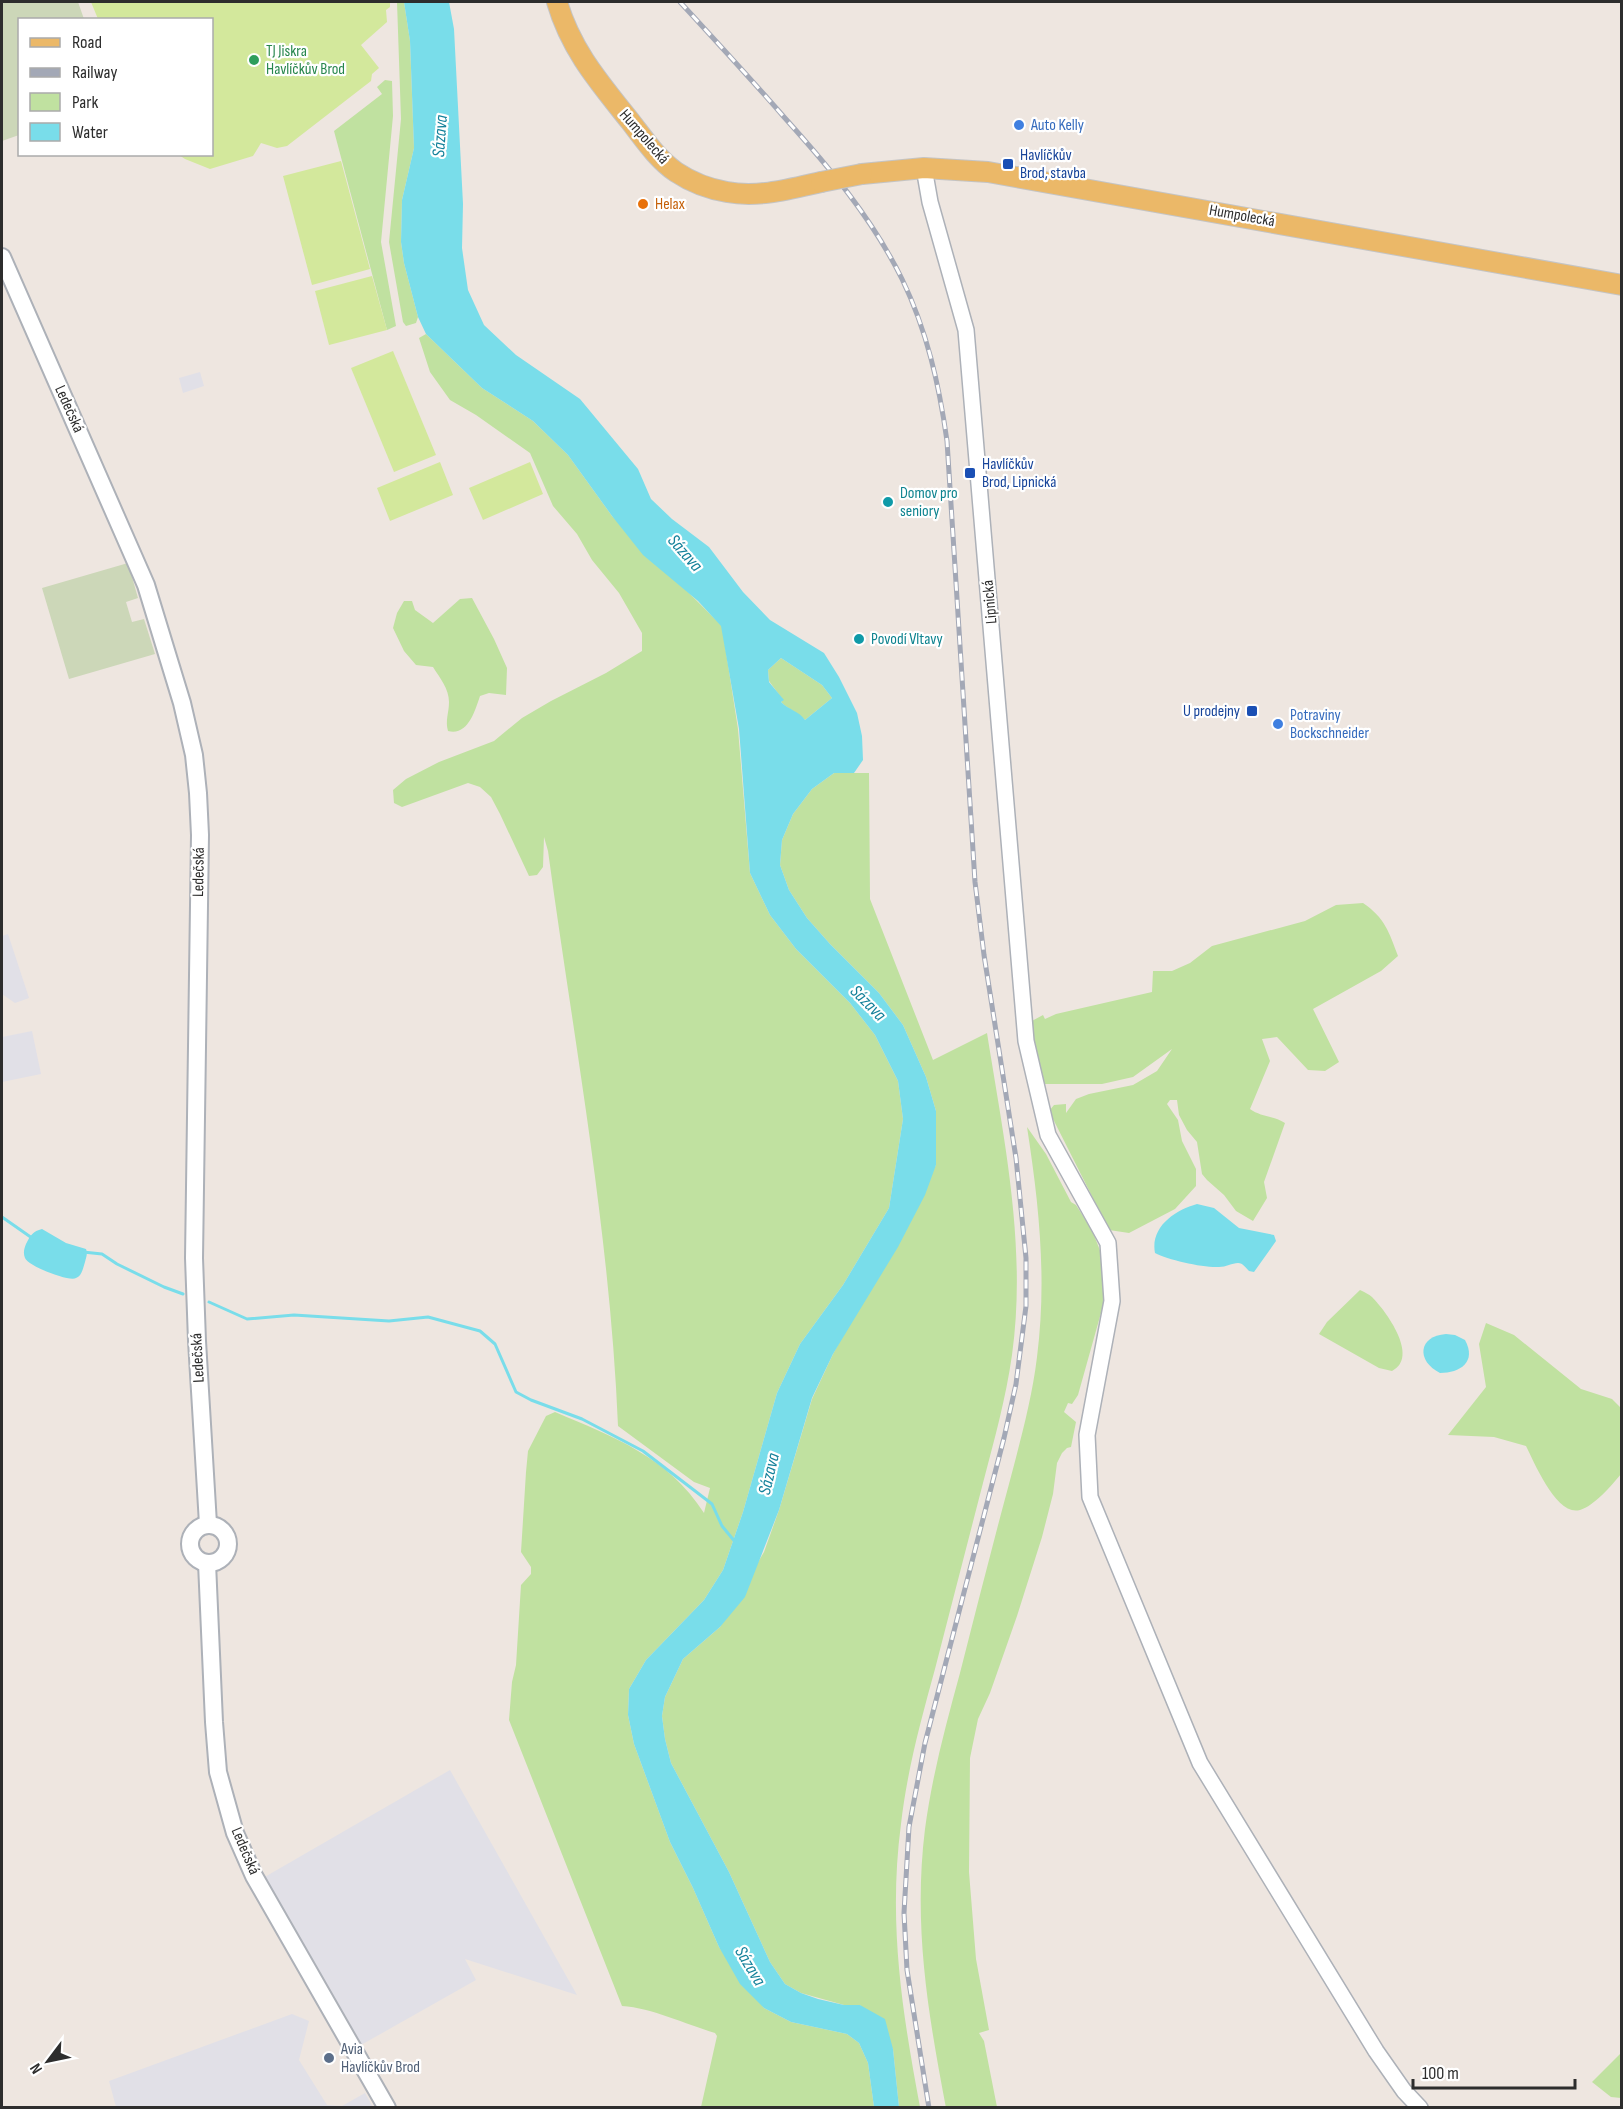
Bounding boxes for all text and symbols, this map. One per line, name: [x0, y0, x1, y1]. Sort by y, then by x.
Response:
legend: [18, 18, 213, 156]
text: Road: [72, 32, 102, 53]
place label: TJ Jiskra Havlíčkův Brod: [266, 42, 345, 79]
marker: TJ Jiskra Havlíčkův Brod: [247, 53, 261, 67]
text: Railway: [72, 62, 117, 83]
text: Park: [72, 92, 98, 113]
street label: Humpolecká: [615, 106, 673, 168]
water label: Sázava: [428, 114, 452, 158]
place label: Auto Kelly: [1030, 116, 1084, 135]
marker: Auto Kelly: [1012, 118, 1026, 132]
text: Water: [72, 122, 108, 143]
place label: Havlíčkův Brod, stavba: [1020, 146, 1086, 183]
marker: Havlíčkův Brod, stavba: [1001, 157, 1015, 171]
place label: Helax: [655, 195, 685, 214]
marker: Helax: [636, 197, 650, 211]
street label: Humpolecká: [1208, 201, 1276, 231]
street label: Ledečská: [50, 382, 88, 436]
place label: Havlíčkův Brod, Lipnická: [982, 455, 1056, 492]
marker: Havlíčkův Brod, Lipnická: [963, 466, 977, 480]
place label: Domov pro seniory: [900, 484, 958, 521]
marker: Domov pro seniory: [881, 495, 895, 509]
water label: Sázava: [663, 530, 707, 576]
street label: Lipnická: [979, 579, 1001, 625]
place label: Povodí Vltavy: [871, 630, 943, 649]
marker: Povodí Vltavy: [852, 632, 866, 646]
place label: U prodejny: [1183, 702, 1240, 721]
marker: U prodejny: [1245, 704, 1259, 718]
place label: Potraviny Bockschneider: [1290, 706, 1369, 743]
marker: Potraviny Bockschneider: [1271, 717, 1285, 731]
street label: Ledečská: [189, 847, 209, 897]
water label: Sázava: [846, 981, 891, 1026]
street label: Ledečská: [187, 1333, 209, 1383]
water label: Sázava: [754, 1450, 784, 1497]
street label: Ledečská: [227, 1824, 263, 1878]
water label: Sázava: [730, 1943, 770, 1990]
north arrow: [18, 2031, 78, 2091]
place label: Avia Havlíčkův Brod: [340, 2040, 420, 2077]
marker: Avia Havlíčkův Brod: [322, 2051, 336, 2065]
scale bar: [1413, 2052, 1575, 2090]
text: N: [26, 2059, 47, 2077]
text: 100 m: [1422, 2063, 1459, 2084]

